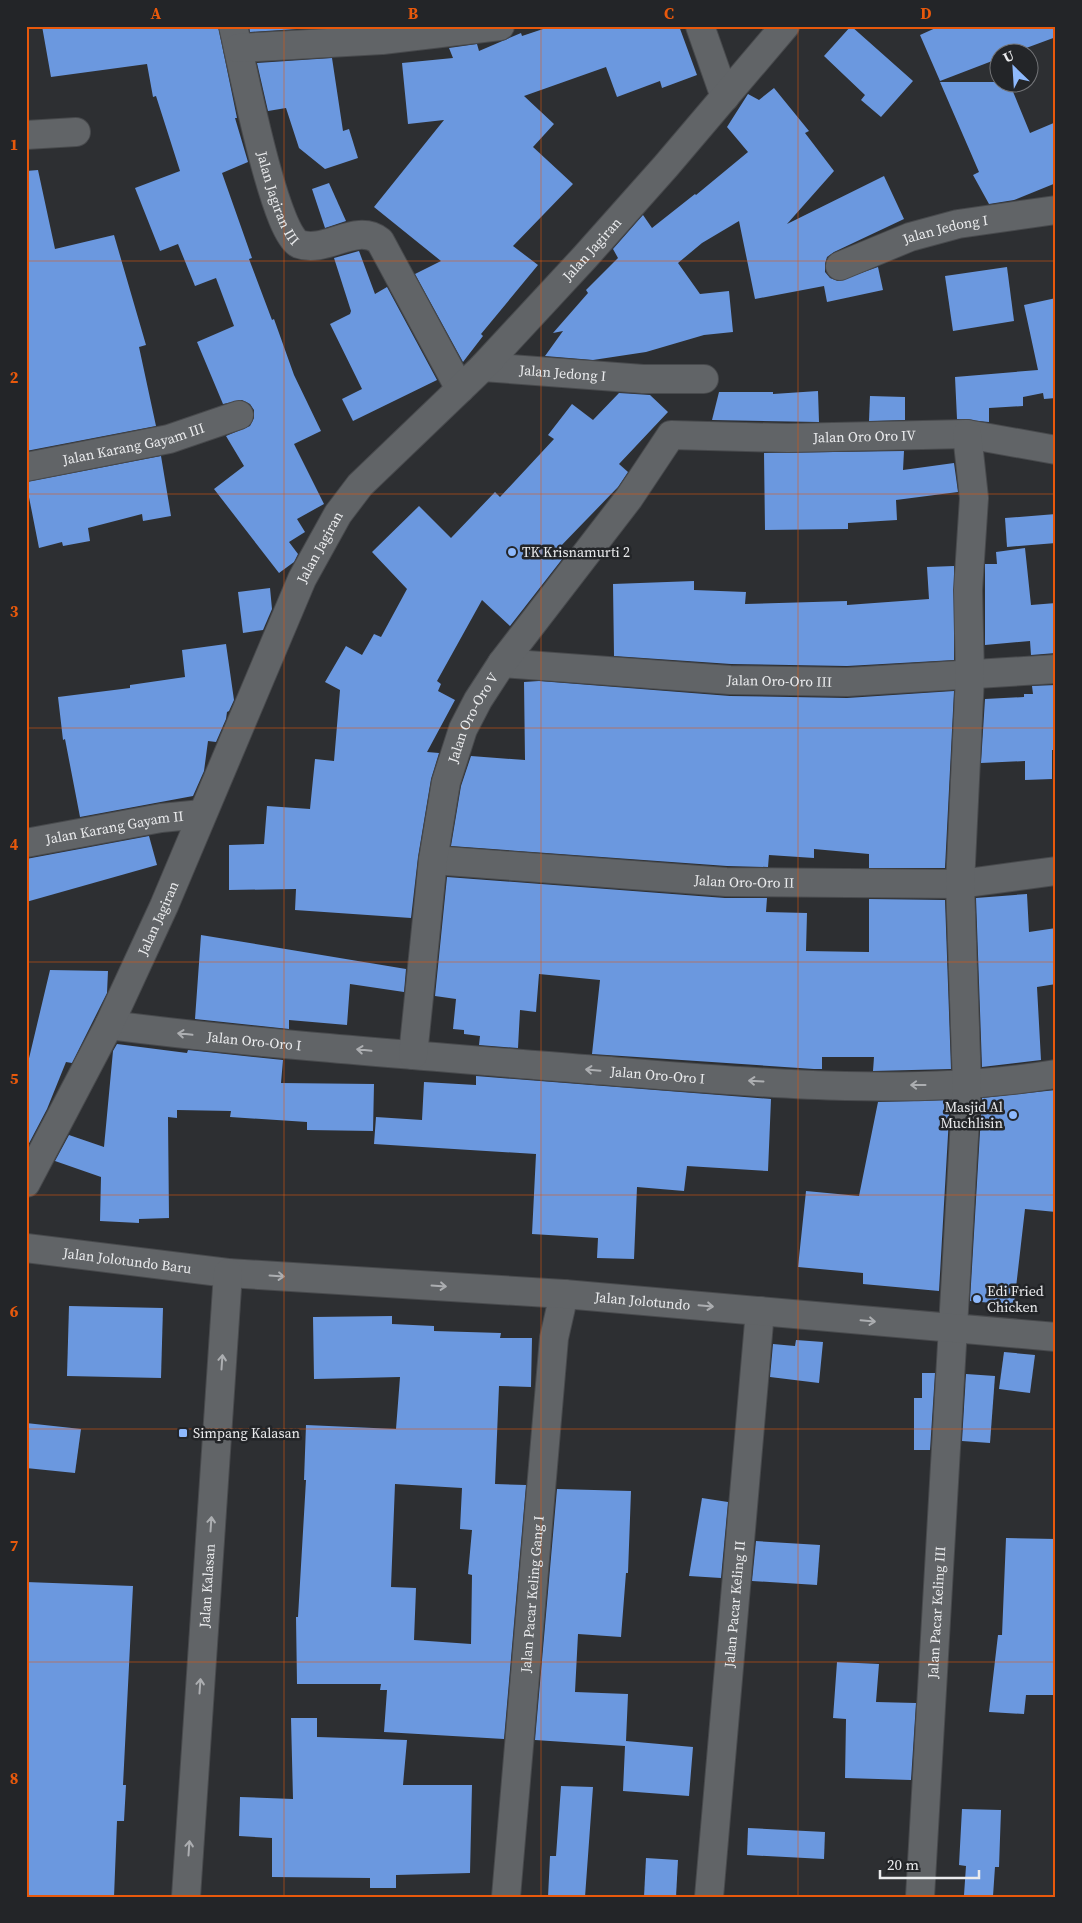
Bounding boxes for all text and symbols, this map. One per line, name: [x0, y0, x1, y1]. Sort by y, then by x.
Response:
text: A: [151, 2, 162, 24]
text: B: [408, 2, 419, 24]
text: C: [664, 2, 674, 24]
text: D: [920, 2, 932, 24]
north arrow: [990, 42, 1040, 92]
text: U: [1000, 45, 1017, 67]
text: 1: [10, 133, 18, 155]
street label: Jalan Jagiran III: [252, 148, 304, 250]
street label: Jalan Jedong I: [899, 210, 989, 249]
street label: Jalan Jagiran: [557, 213, 626, 286]
street label: Jalan Jedong I: [518, 360, 607, 386]
text: 2: [10, 366, 19, 388]
street label: Jalan Karang Gayam III: [60, 418, 207, 470]
street label: Jalan Oro Oro IV: [812, 425, 917, 447]
street label: Jalan Jagiran: [291, 507, 348, 587]
place label: TK Krisnamurti 2: [522, 542, 630, 562]
marker: TK Krisnamurti 2: [506, 546, 518, 558]
text: 3: [10, 600, 19, 622]
street label: Jalan Oro-Oro V: [442, 668, 504, 766]
street label: Jalan Oro-Oro III: [725, 670, 832, 692]
street label: Jalan Karang Gayam II: [43, 806, 185, 849]
text: 4: [10, 833, 19, 855]
street label: Jalan Oro-Oro II: [693, 870, 794, 893]
street label: Jalan Jagiran: [132, 878, 184, 960]
street label: Jalan Oro-Oro I: [205, 1026, 302, 1056]
one-way arrow: [177, 1029, 193, 1039]
one-way arrow: [356, 1046, 372, 1055]
street label: Jalan Oro-Oro I: [608, 1061, 706, 1089]
one-way arrow: [586, 1065, 602, 1074]
text: 5: [10, 1067, 19, 1089]
one-way arrow: [748, 1076, 764, 1085]
one-way arrow: [910, 1080, 926, 1090]
place label: Masjid Al Muchlisin: [940, 1097, 1004, 1133]
marker: Masjid Al Muchlisin: [1007, 1109, 1019, 1121]
street label: Jalan Jolotundo Baru: [61, 1243, 193, 1278]
one-way arrow: [269, 1271, 285, 1280]
one-way arrow: [431, 1281, 447, 1290]
place label: Edi Fried Chicken: [987, 1281, 1044, 1317]
street label: Jalan Jolotundo: [593, 1287, 691, 1315]
marker: Edi Fried Chicken: [971, 1293, 983, 1305]
text: 6: [10, 1300, 19, 1322]
one-way arrow: [698, 1302, 714, 1311]
one-way arrow: [859, 1316, 875, 1326]
one-way arrow: [218, 1354, 227, 1370]
place label: Simpang Kalasan: [193, 1423, 301, 1443]
marker: Simpang Kalasan: [177, 1427, 189, 1439]
street label: Jalan Pacar Keling Gang I: [515, 1515, 549, 1675]
one-way arrow: [207, 1516, 216, 1532]
text: 7: [10, 1534, 19, 1556]
street label: Jalan Pacar Keling II: [719, 1540, 750, 1669]
street label: Jalan Kalasan: [194, 1543, 220, 1629]
street label: Jalan Pacar Keling III: [923, 1546, 950, 1680]
one-way arrow: [196, 1678, 205, 1694]
text: 8: [10, 1767, 18, 1789]
one-way arrow: [185, 1840, 194, 1856]
scale bar: [880, 1848, 978, 1880]
text: 20 m: [887, 1854, 919, 1875]

